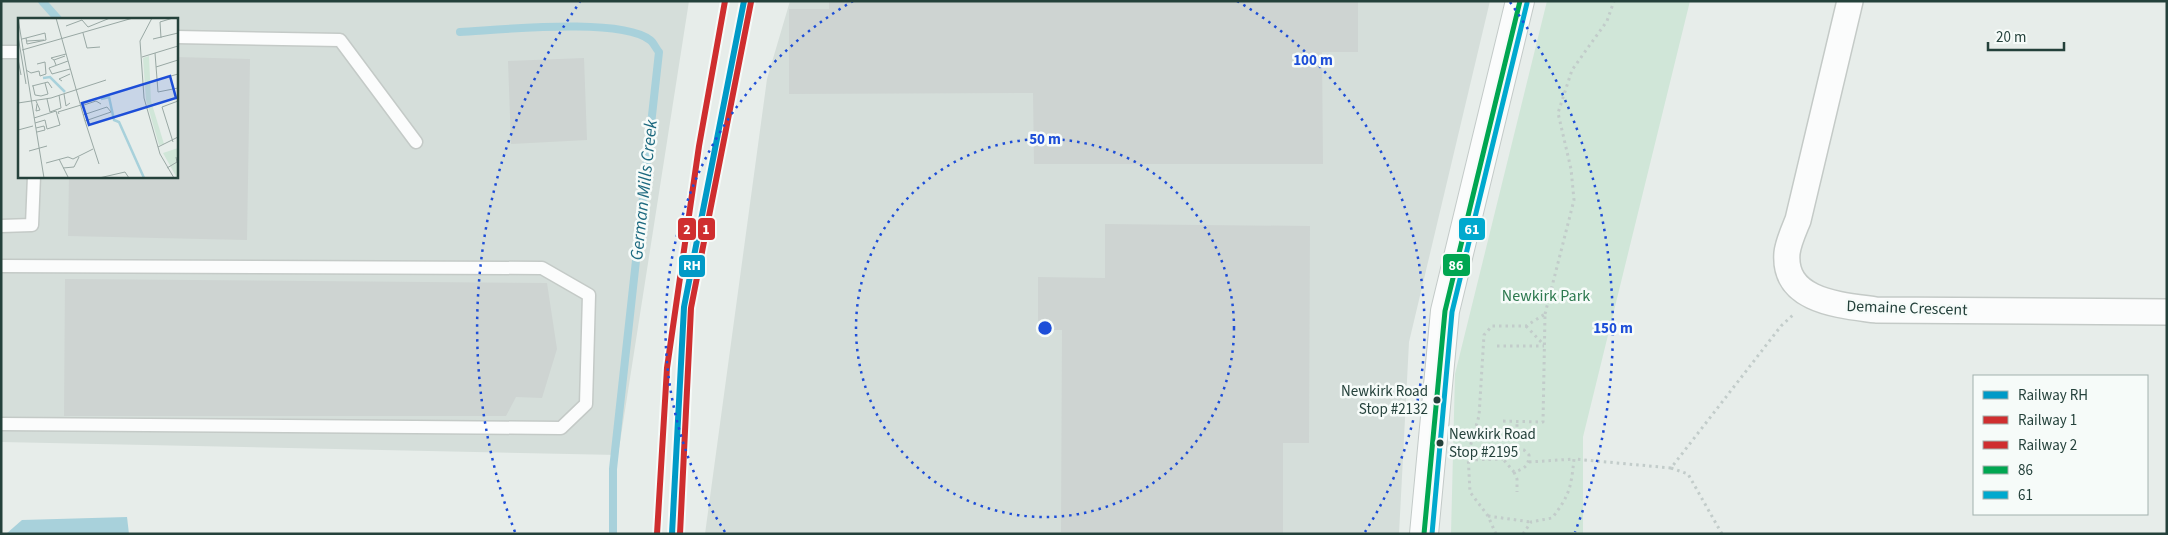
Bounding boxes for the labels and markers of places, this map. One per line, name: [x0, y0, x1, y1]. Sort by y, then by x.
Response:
centre of rings: [1036, 319, 1054, 337]
place label: Newkirk Road Stop #2132: [1341, 381, 1428, 420]
marker: Newkirk Road Stop #2132: [1432, 395, 1442, 405]
place label: Newkirk Road Stop #2195: [1449, 424, 1536, 463]
marker: Newkirk Road Stop #2195: [1435, 438, 1445, 448]

